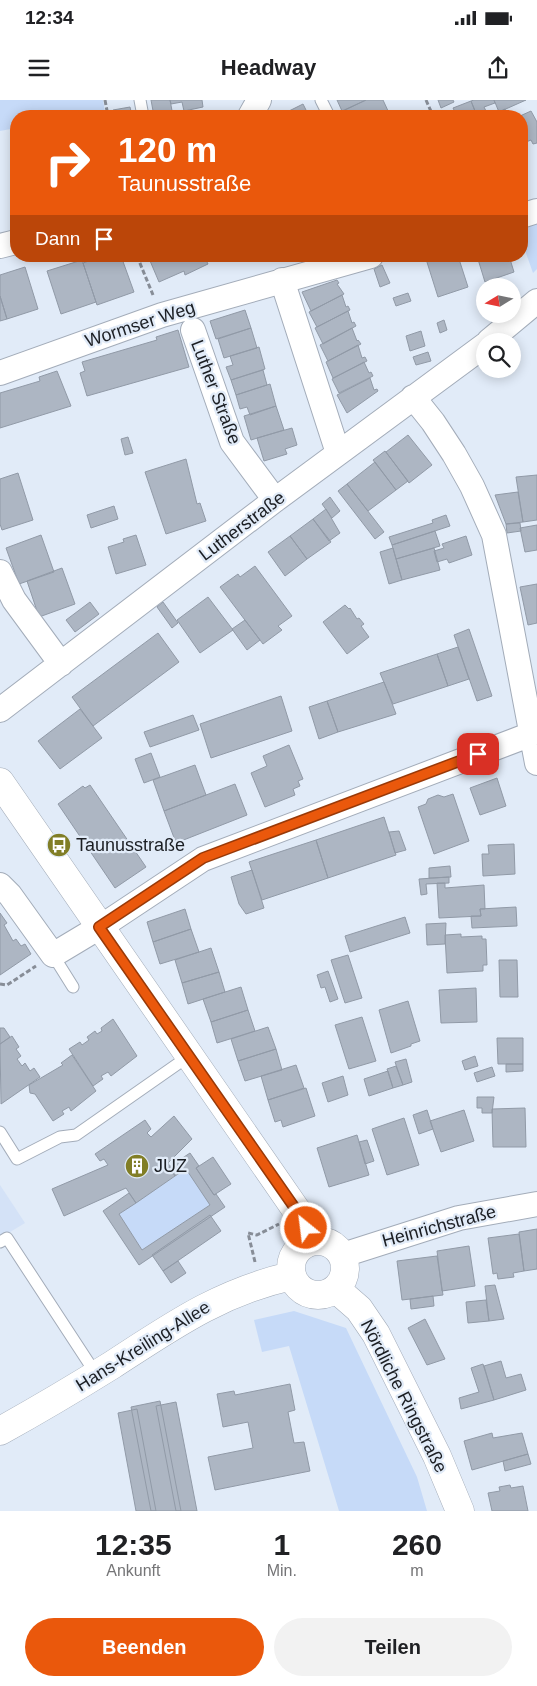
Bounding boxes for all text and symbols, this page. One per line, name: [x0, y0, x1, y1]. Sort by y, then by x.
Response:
text: 12:34: [25, 7, 74, 28]
icon: menu: [25, 54, 53, 82]
icon: share: [484, 54, 512, 82]
text: Headway: [221, 55, 316, 80]
icon: right: [35, 130, 100, 195]
text: 120 m: [118, 130, 217, 169]
text: Taunusstraße: [118, 171, 251, 196]
icon: arrive: [90, 225, 118, 253]
text: Dann: [35, 228, 80, 249]
north arrow: [476, 278, 521, 322]
map controls: [476, 278, 521, 378]
street label: Wormser Weg: [83, 297, 197, 351]
button: search: [476, 333, 521, 378]
street label: Luther Straße: [187, 337, 245, 447]
street label: Lutherstraße: [195, 487, 289, 565]
pin: [457, 733, 499, 775]
icon: arrive: [464, 740, 492, 768]
bus stop icon: Taunusstraße: [46, 832, 72, 858]
place label: Taunusstraße: [76, 835, 185, 855]
building icon: JUZ: [124, 1153, 150, 1179]
place label: JUZ: [154, 1156, 187, 1176]
position arrow: [279, 1201, 331, 1253]
street label: Heinrichstraße: [380, 1201, 498, 1251]
street label: Hans-Kreiling-Allee: [72, 1297, 214, 1395]
street label: Nördliche Ringstraße: [357, 1316, 451, 1476]
text: 12:35: [95, 1528, 172, 1561]
text: 1: [273, 1528, 290, 1561]
text: 260: [392, 1528, 442, 1561]
text: Ankunft: [106, 1562, 160, 1579]
text: Min.: [267, 1562, 297, 1579]
text: m: [410, 1562, 424, 1579]
button: Beenden: [25, 1618, 264, 1676]
button: Teilen: [274, 1618, 512, 1676]

